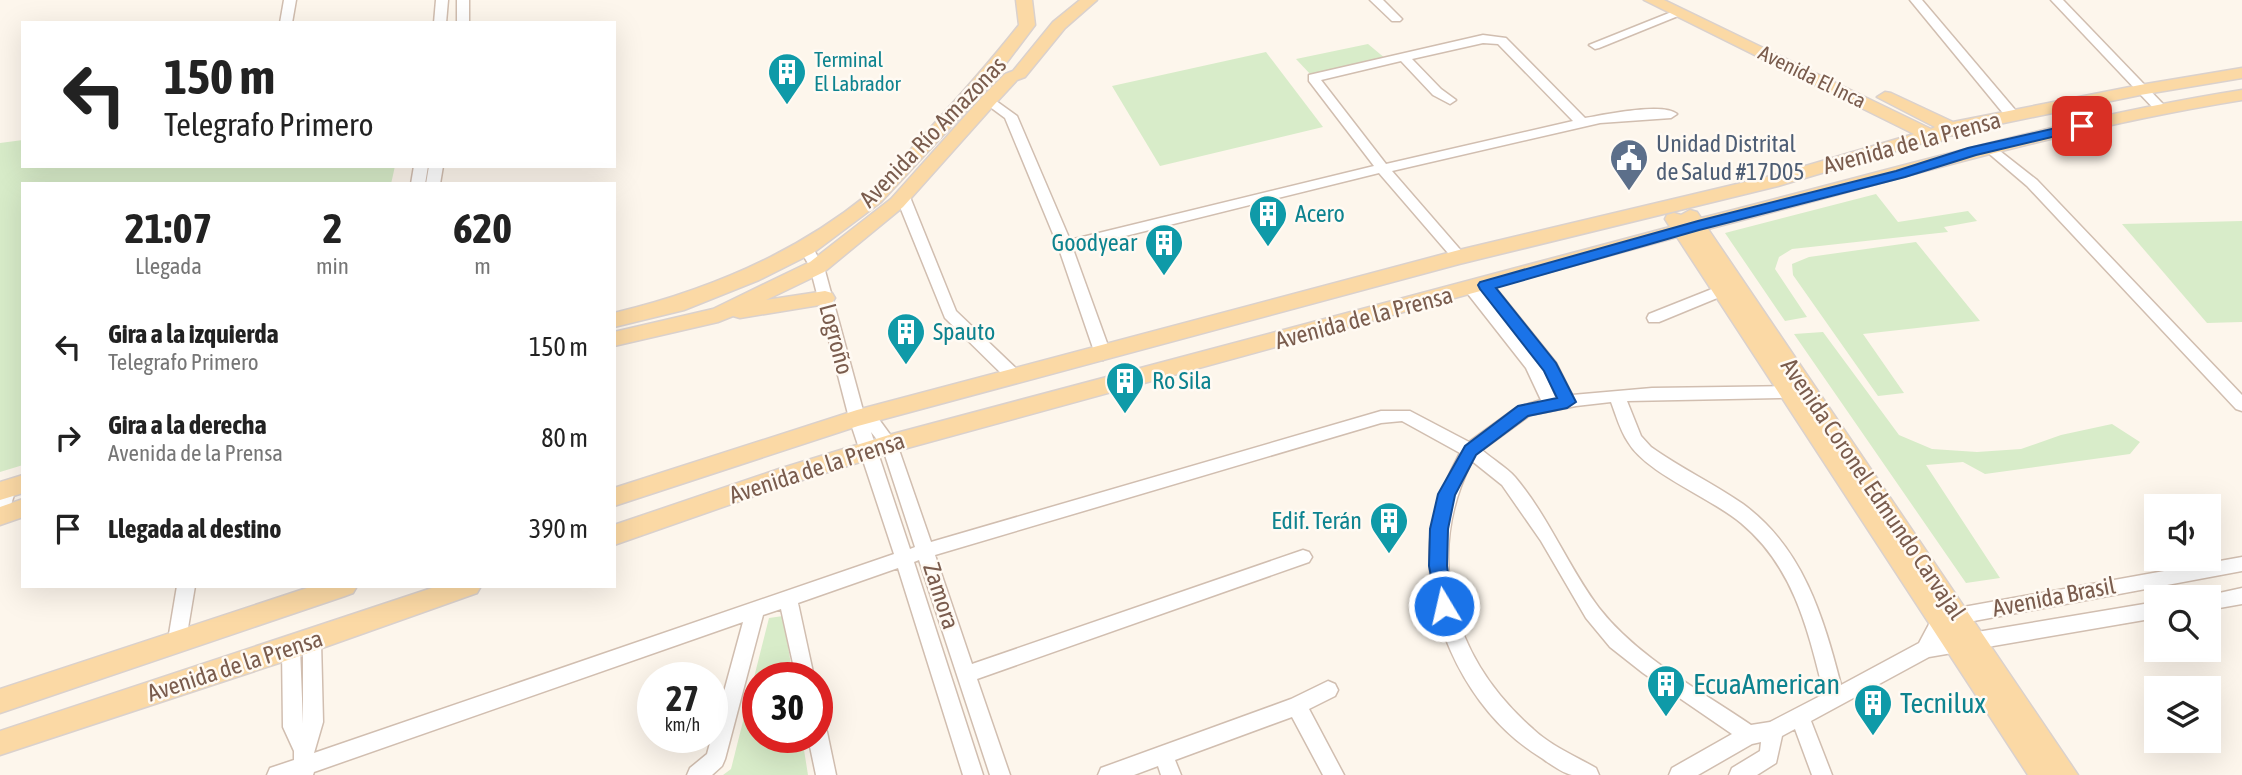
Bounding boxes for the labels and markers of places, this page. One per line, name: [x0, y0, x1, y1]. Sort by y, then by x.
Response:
place label: Terminal El Labrador: [814, 47, 902, 95]
building icon: Terminal El Labrador: [766, 51, 808, 106]
pin: [2052, 96, 2112, 156]
place label: Unidad Distrital de Salud #17D05: [1656, 130, 1805, 185]
public building icon: Unidad Distrital de Salud #17D05: [1608, 137, 1650, 192]
building icon: Acero: [1247, 193, 1289, 248]
place label: Acero: [1295, 200, 1345, 227]
building icon: Goodyear: [1143, 222, 1185, 277]
place label: Goodyear: [1052, 229, 1138, 256]
building icon: Spauto: [885, 311, 927, 366]
place label: Spauto: [933, 318, 995, 345]
building icon: Ro Sila: [1104, 360, 1146, 415]
place label: Ro Sila: [1152, 367, 1212, 394]
building icon: Edif. Terán: [1368, 500, 1410, 555]
place label: Edif. Terán: [1271, 507, 1362, 534]
building icon: EcuaAmerican: [1645, 663, 1687, 718]
place label: EcuaAmerican: [1693, 668, 1840, 700]
building icon: Tecnilux: [1852, 682, 1894, 737]
place label: Tecnilux: [1900, 687, 1986, 719]

